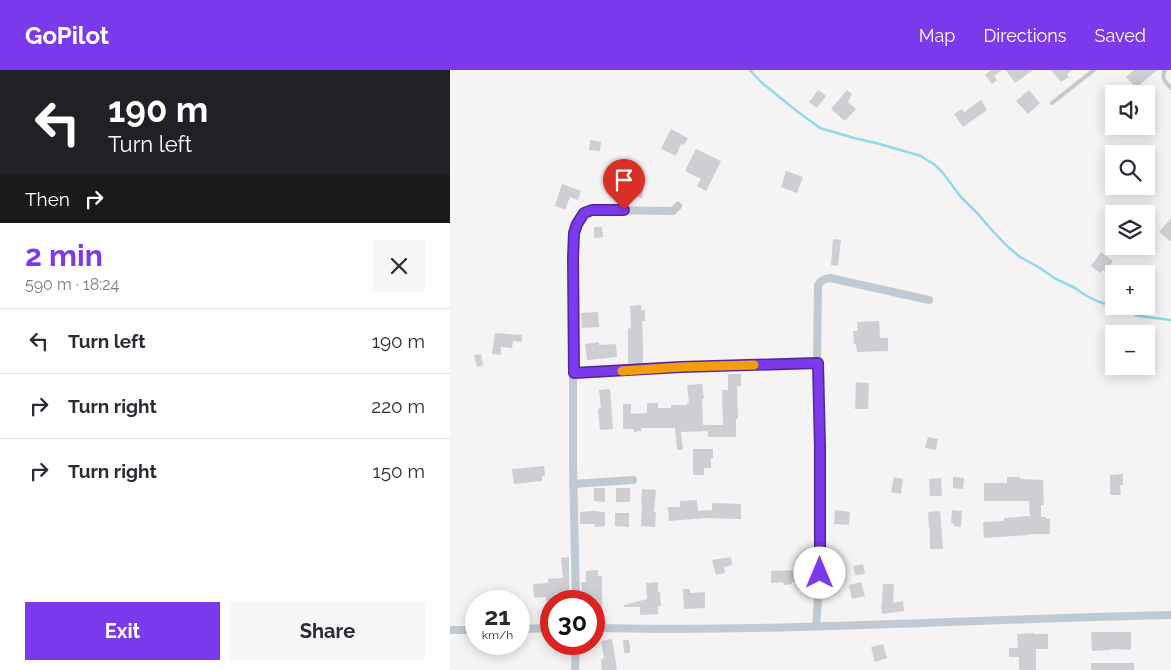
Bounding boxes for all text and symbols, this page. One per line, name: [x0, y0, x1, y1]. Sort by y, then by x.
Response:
text: GoPilot: [25, 21, 109, 50]
text: Map: [919, 25, 955, 46]
text: Directions: [983, 25, 1067, 46]
text: Saved: [1095, 25, 1146, 46]
map controls: [1105, 85, 1155, 375]
button: sound: [1105, 85, 1155, 135]
text: 190 m: [108, 89, 208, 130]
icon: left: [25, 90, 90, 155]
text: Turn left: [108, 131, 192, 157]
button: search: [1105, 145, 1155, 195]
pin: [603, 159, 645, 210]
icon: arrive: [610, 166, 638, 194]
icon: right: [80, 185, 108, 213]
text: Then: [25, 188, 70, 210]
button: layers: [1105, 205, 1155, 255]
text: 2 min: [25, 238, 103, 273]
button: close: [373, 240, 425, 292]
button: +: [1105, 265, 1155, 315]
text: 590 m · 18:24: [25, 275, 119, 294]
button: −: [1105, 325, 1155, 375]
icon: left: [25, 327, 53, 355]
text: Turn left: [68, 330, 145, 352]
text: 190 m: [372, 330, 425, 352]
icon: right: [25, 392, 53, 420]
text: Turn right: [68, 395, 157, 417]
text: 220 m: [371, 395, 425, 417]
icon: right: [25, 457, 53, 485]
text: Turn right: [68, 460, 157, 482]
text: 150 m: [373, 460, 425, 482]
position arrow: [793, 546, 845, 598]
speed limit sign: 30: [540, 590, 605, 655]
text: 21: [484, 601, 511, 631]
button: Exit: [25, 602, 220, 660]
button: Share: [230, 602, 425, 660]
text: km/h: [482, 628, 513, 642]

